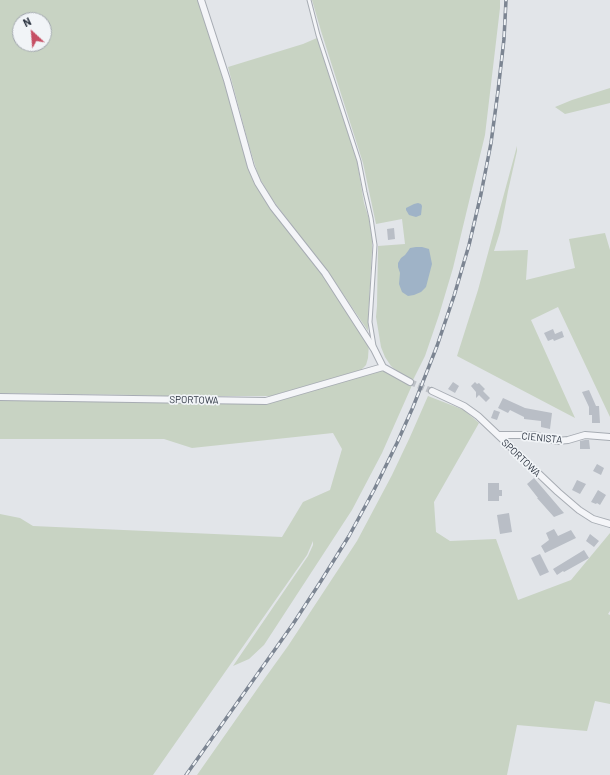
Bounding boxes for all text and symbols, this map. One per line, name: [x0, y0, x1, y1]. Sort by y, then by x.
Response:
north arrow: [12, 12, 52, 52]
text: N: [21, 14, 33, 29]
street label: SPORTOWA: [169, 394, 219, 406]
street label: CIENISTA: [521, 430, 563, 446]
street label: SPORTOWA: [499, 437, 543, 479]

